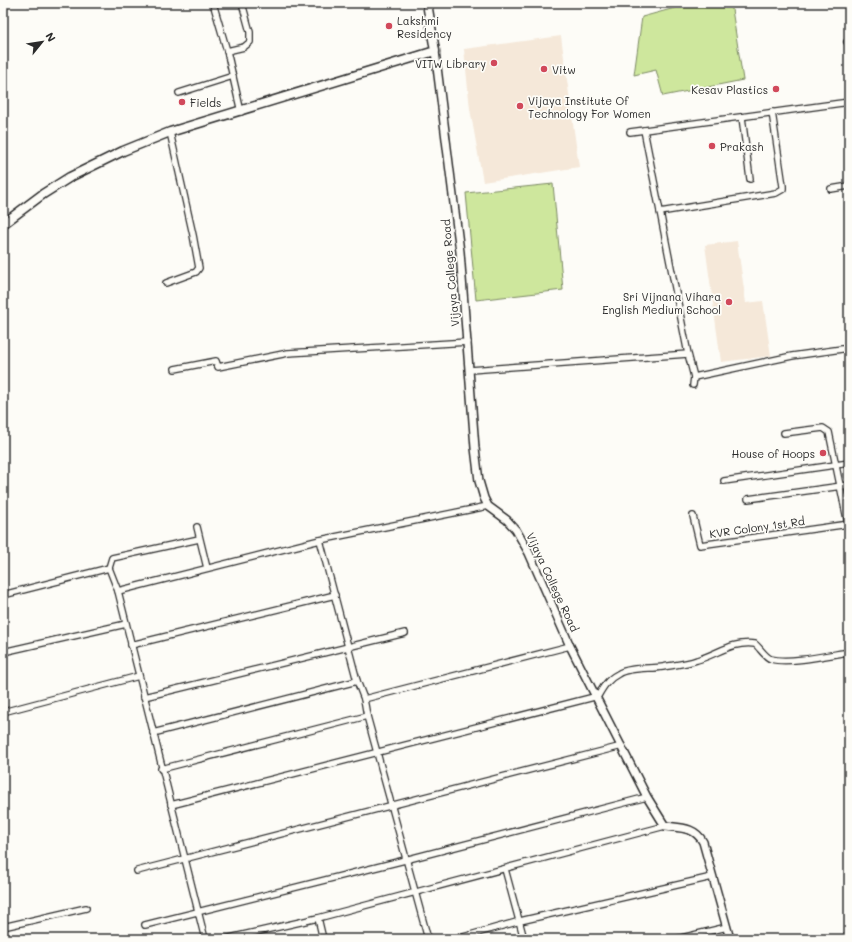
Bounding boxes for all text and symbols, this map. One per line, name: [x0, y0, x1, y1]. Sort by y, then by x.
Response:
place label: Lakshmi Residency: [397, 13, 452, 41]
marker: Lakshmi Residency: [384, 21, 394, 31]
north arrow: [22, 22, 62, 62]
text: N: [43, 29, 60, 44]
place label: VITW Library: [415, 56, 486, 71]
marker: VITW Library: [489, 58, 499, 68]
place label: Vitw: [552, 62, 576, 77]
marker: Vitw: [539, 64, 549, 74]
place label: Kesav Plastics: [691, 82, 768, 97]
marker: Kesav Plastics: [771, 84, 781, 94]
place label: Vijaya Institute Of Technology For Women: [528, 93, 651, 121]
place label: Fields: [190, 95, 221, 110]
marker: Fields: [177, 97, 187, 107]
marker: Vijaya Institute Of Technology For Women: [515, 101, 525, 111]
place label: Prakash: [720, 139, 763, 154]
marker: Prakash: [707, 141, 717, 151]
street label: Vijaya College Road: [438, 219, 462, 327]
place label: Sri Vijnana Vihara English Medium School: [602, 289, 721, 317]
marker: Sri Vijnana Vihara English Medium School: [724, 297, 734, 307]
place label: House of Hoops: [732, 446, 815, 461]
marker: House of Hoops: [818, 448, 828, 458]
street label: KVR Colony 1st Rd: [708, 513, 806, 541]
street label: Vijaya College Road: [523, 530, 583, 634]

